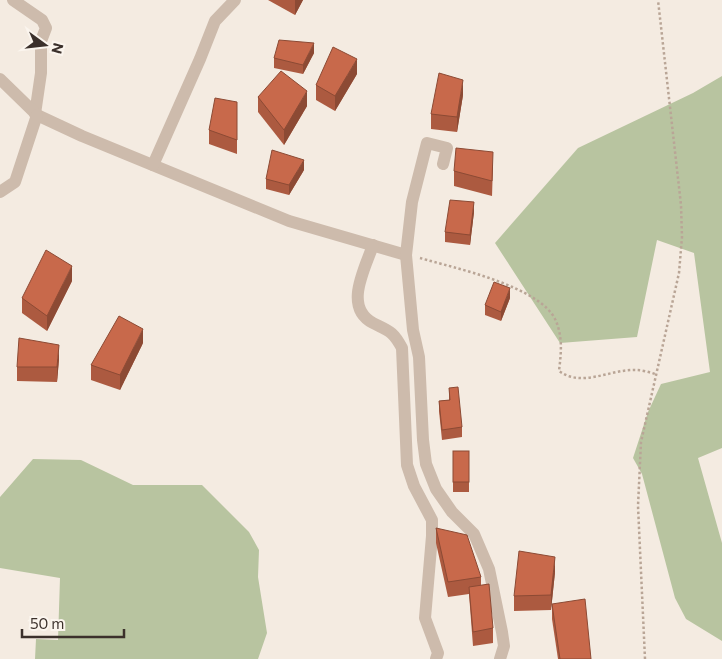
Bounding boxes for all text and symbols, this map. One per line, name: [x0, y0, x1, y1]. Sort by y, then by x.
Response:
north arrow: [20, 20, 70, 70]
text: N: [48, 41, 68, 56]
scale bar: [22, 606, 125, 638]
text: 50 m: [30, 614, 64, 632]

